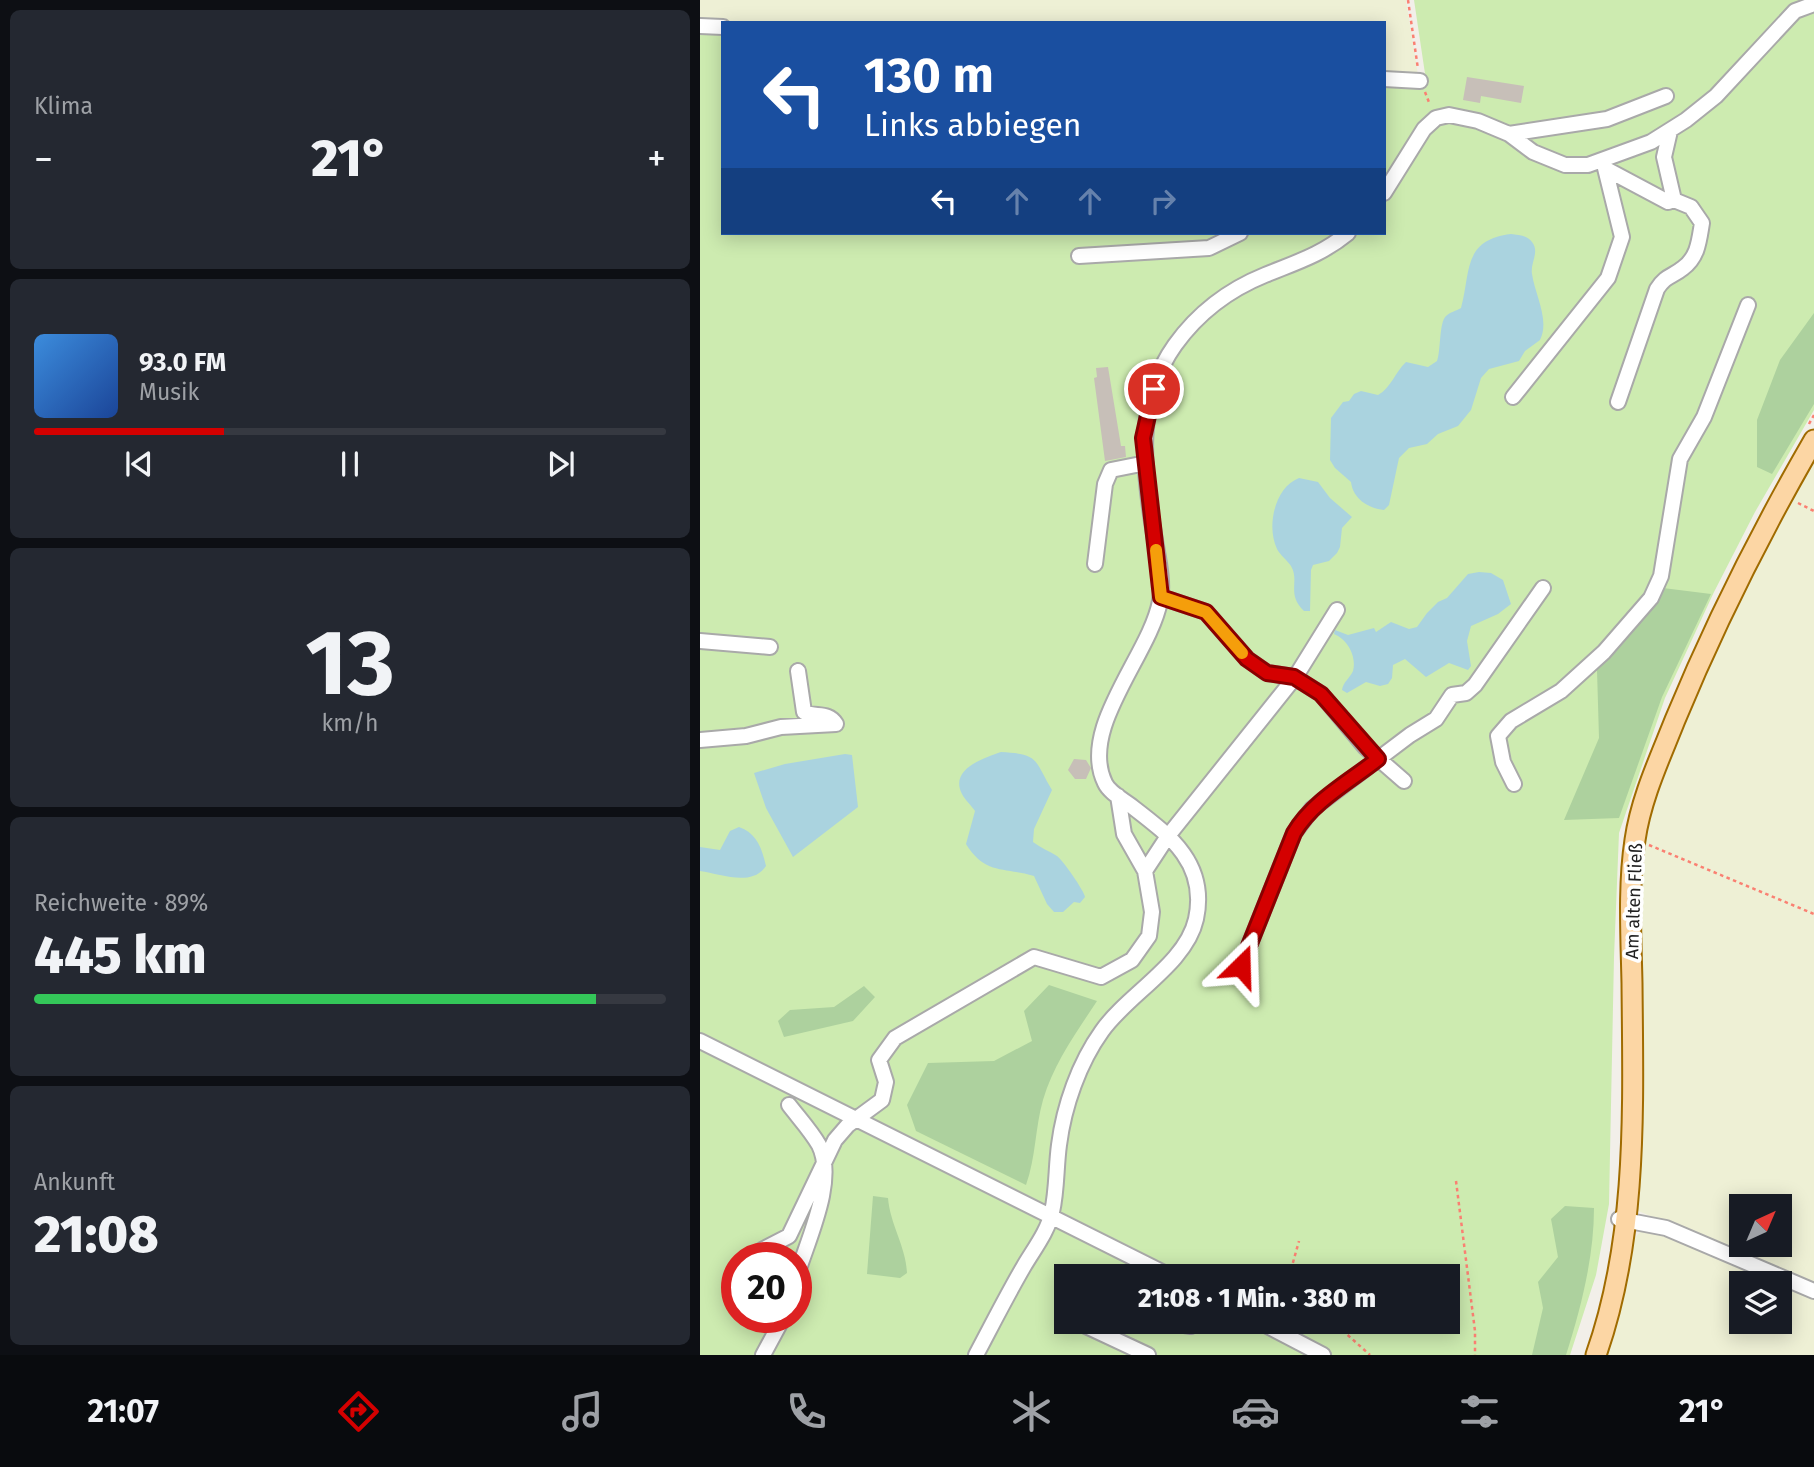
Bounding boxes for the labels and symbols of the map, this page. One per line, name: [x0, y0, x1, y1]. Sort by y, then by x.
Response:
pin: [1124, 359, 1184, 419]
street label: Am alten Fließ: [1621, 843, 1647, 959]
position arrow: [1204, 929, 1278, 1003]
north arrow: [1729, 1194, 1792, 1256]
speed limit sign: 20: [721, 1242, 812, 1333]

